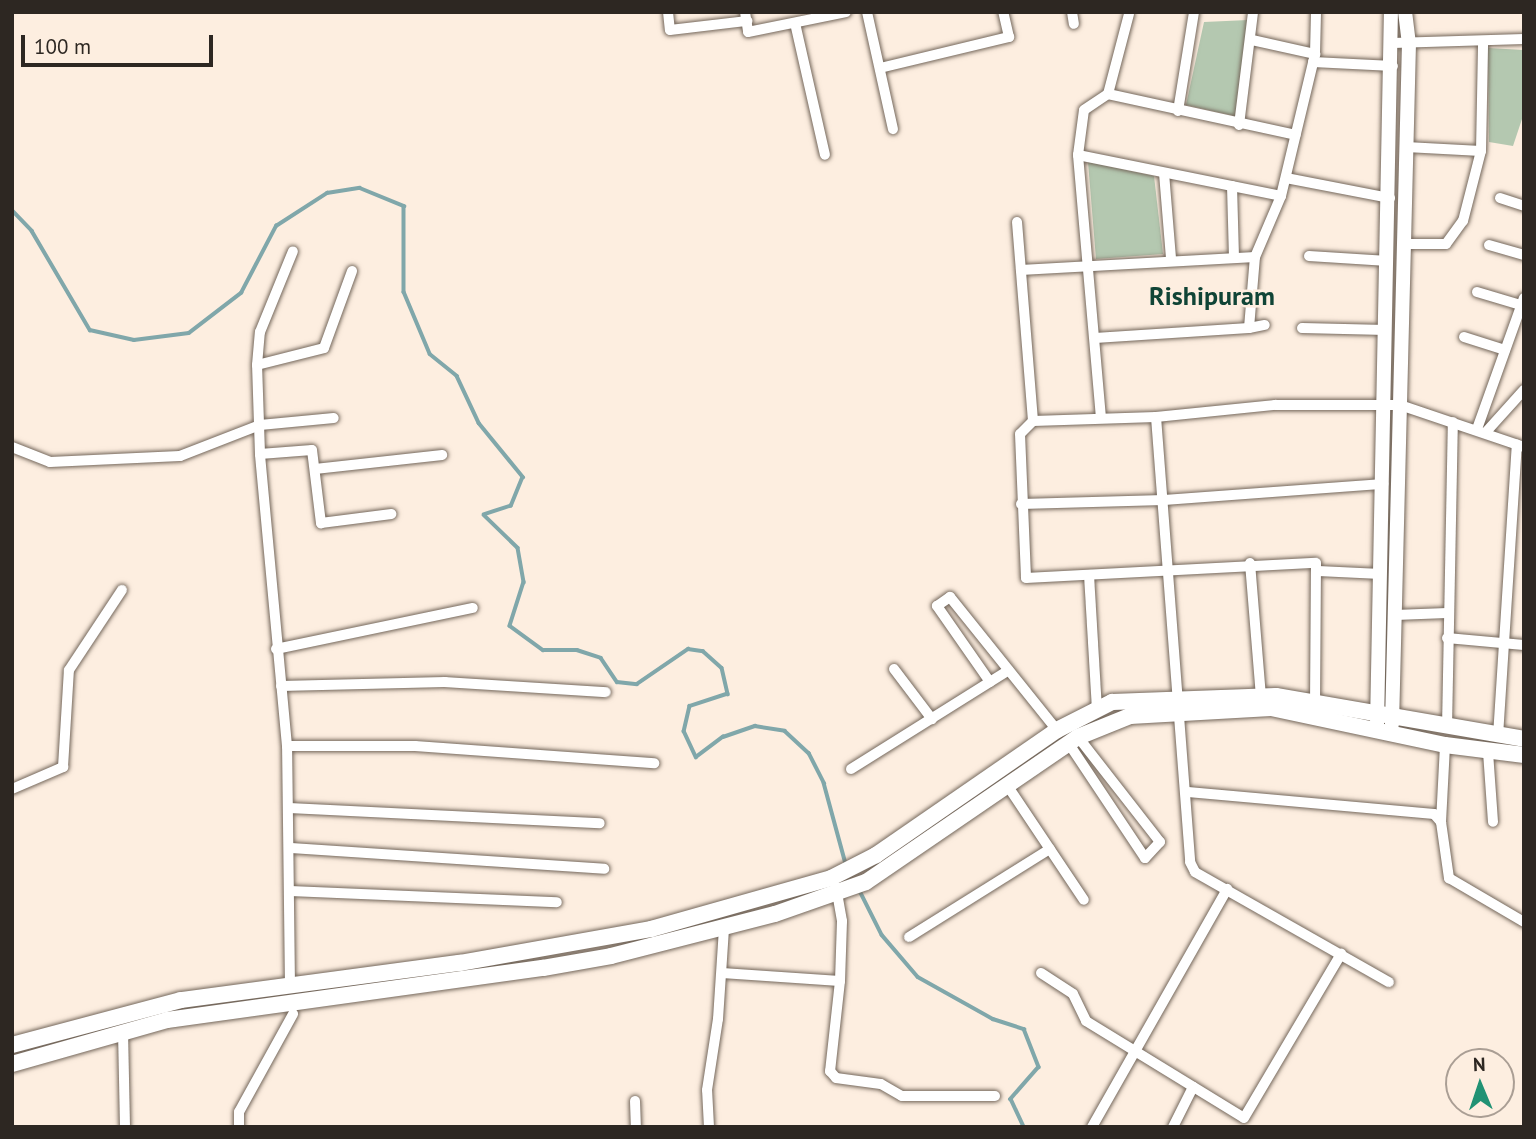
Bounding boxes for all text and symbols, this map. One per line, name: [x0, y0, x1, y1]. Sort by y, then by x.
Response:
scale bar: [24, 21, 217, 65]
text: 100 m: [34, 33, 91, 60]
district label: Rishipuram: [1149, 280, 1275, 312]
north arrow: [1445, 1048, 1515, 1118]
text: N: [1473, 1052, 1486, 1076]

